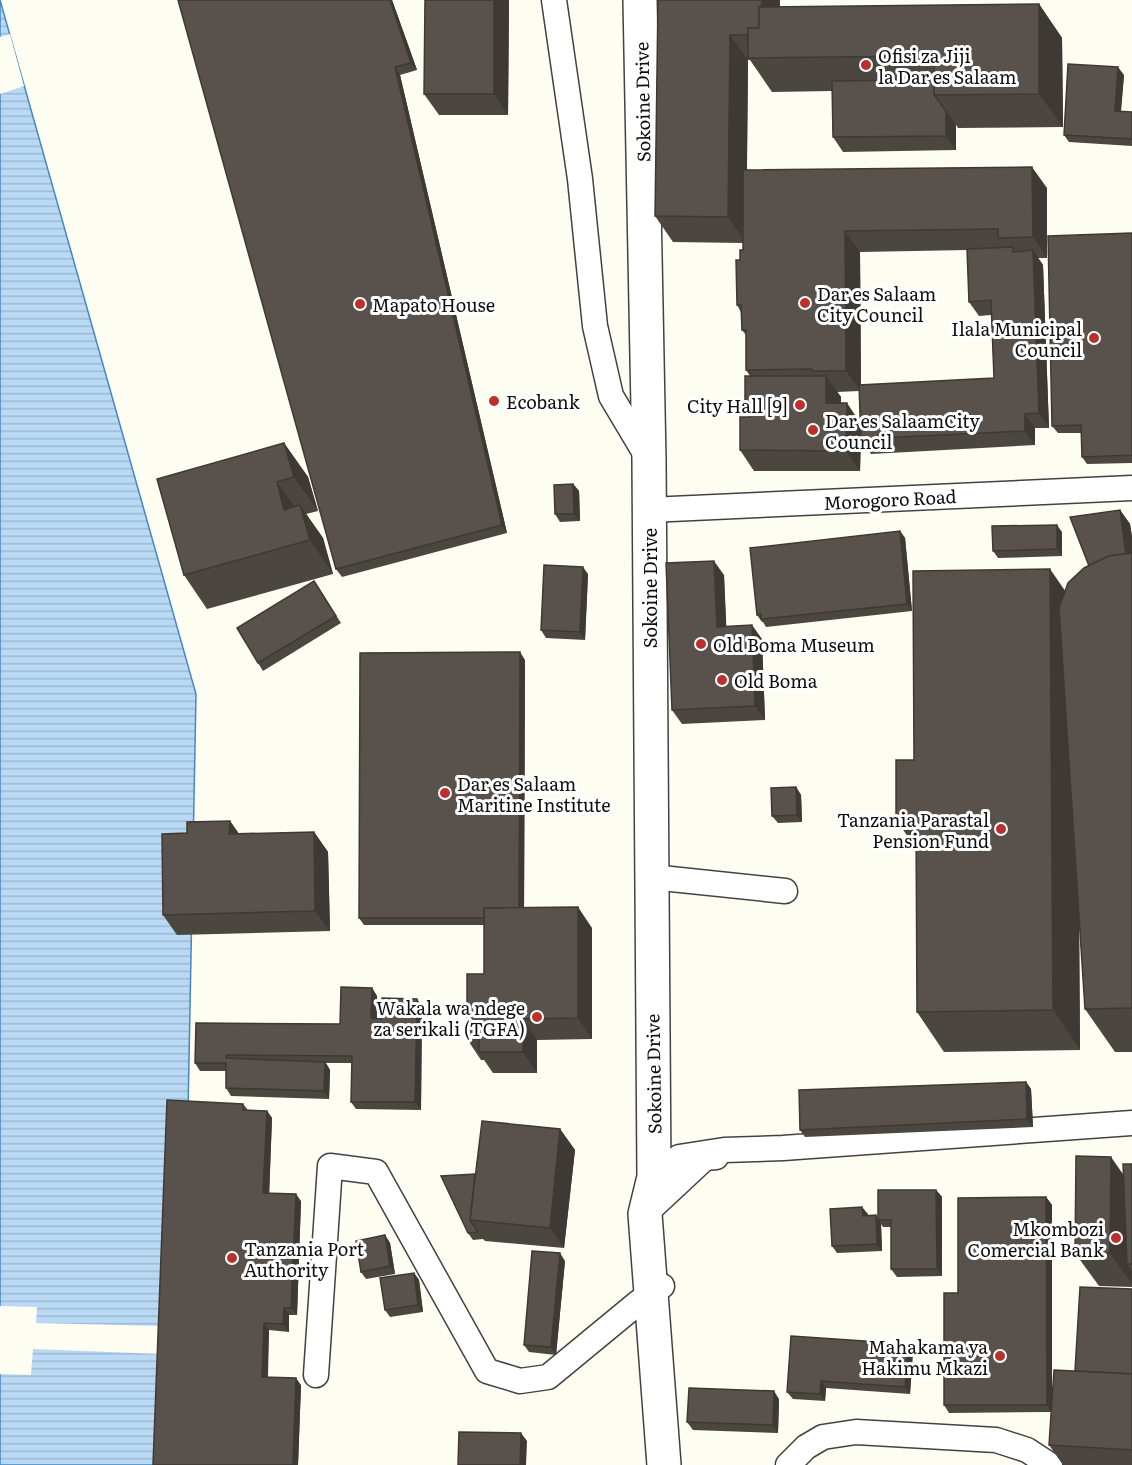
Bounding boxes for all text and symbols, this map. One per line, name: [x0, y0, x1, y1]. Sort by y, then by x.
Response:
street label: Sokoine Drive: [627, 42, 657, 162]
place label: Ofisi za Jiji la Dar es Salaam: [878, 42, 1017, 90]
marker: Ofisi za Jiji la Dar es Salaam: [859, 58, 873, 72]
place label: Dar es Salaam City Council: [817, 280, 936, 328]
place label: Mapato House: [372, 291, 495, 318]
marker: Dar es Salaam City Council: [798, 296, 812, 310]
marker: Mapato House: [353, 297, 367, 311]
place label: Ilala Municipal Council: [951, 315, 1082, 363]
marker: Ilala Municipal Council: [1087, 331, 1101, 345]
place label: Ecobank: [506, 388, 581, 415]
place label: City Hall [9]: [687, 392, 788, 419]
marker: Ecobank: [487, 394, 501, 408]
marker: City Hall [9]: [793, 398, 807, 412]
place label: Dar es SalaamCity Council: [825, 407, 980, 455]
marker: Dar es SalaamCity Council: [806, 423, 820, 437]
street label: Morogoro Road: [823, 482, 957, 516]
street label: Sokoine Drive: [636, 528, 663, 648]
place label: Old Boma Museum: [713, 631, 875, 658]
marker: Old Boma Museum: [694, 637, 708, 651]
place label: Old Boma: [734, 667, 818, 694]
marker: Old Boma: [715, 673, 729, 687]
place label: Dar es Salaam Maritine Institute: [457, 770, 611, 818]
marker: Dar es Salaam Maritine Institute: [438, 786, 452, 800]
place label: Tanzania Parastal Pension Fund: [837, 806, 989, 854]
marker: Tanzania Parastal Pension Fund: [994, 822, 1008, 836]
place label: Wakala wa ndege za serikali (TGFA): [374, 994, 525, 1042]
marker: Wakala wa ndege za serikali (TGFA): [530, 1010, 544, 1024]
street label: Sokoine Drive: [638, 1014, 668, 1134]
place label: Mkombozi Comercial Bank: [968, 1215, 1105, 1263]
marker: Mkombozi Comercial Bank: [1109, 1231, 1123, 1245]
place label: Tanzania Port Authority: [244, 1235, 365, 1283]
marker: Tanzania Port Authority: [225, 1251, 239, 1265]
place label: Mahakama ya Hakimu Mkazi: [861, 1333, 988, 1381]
marker: Mahakama ya Hakimu Mkazi: [993, 1349, 1007, 1363]

